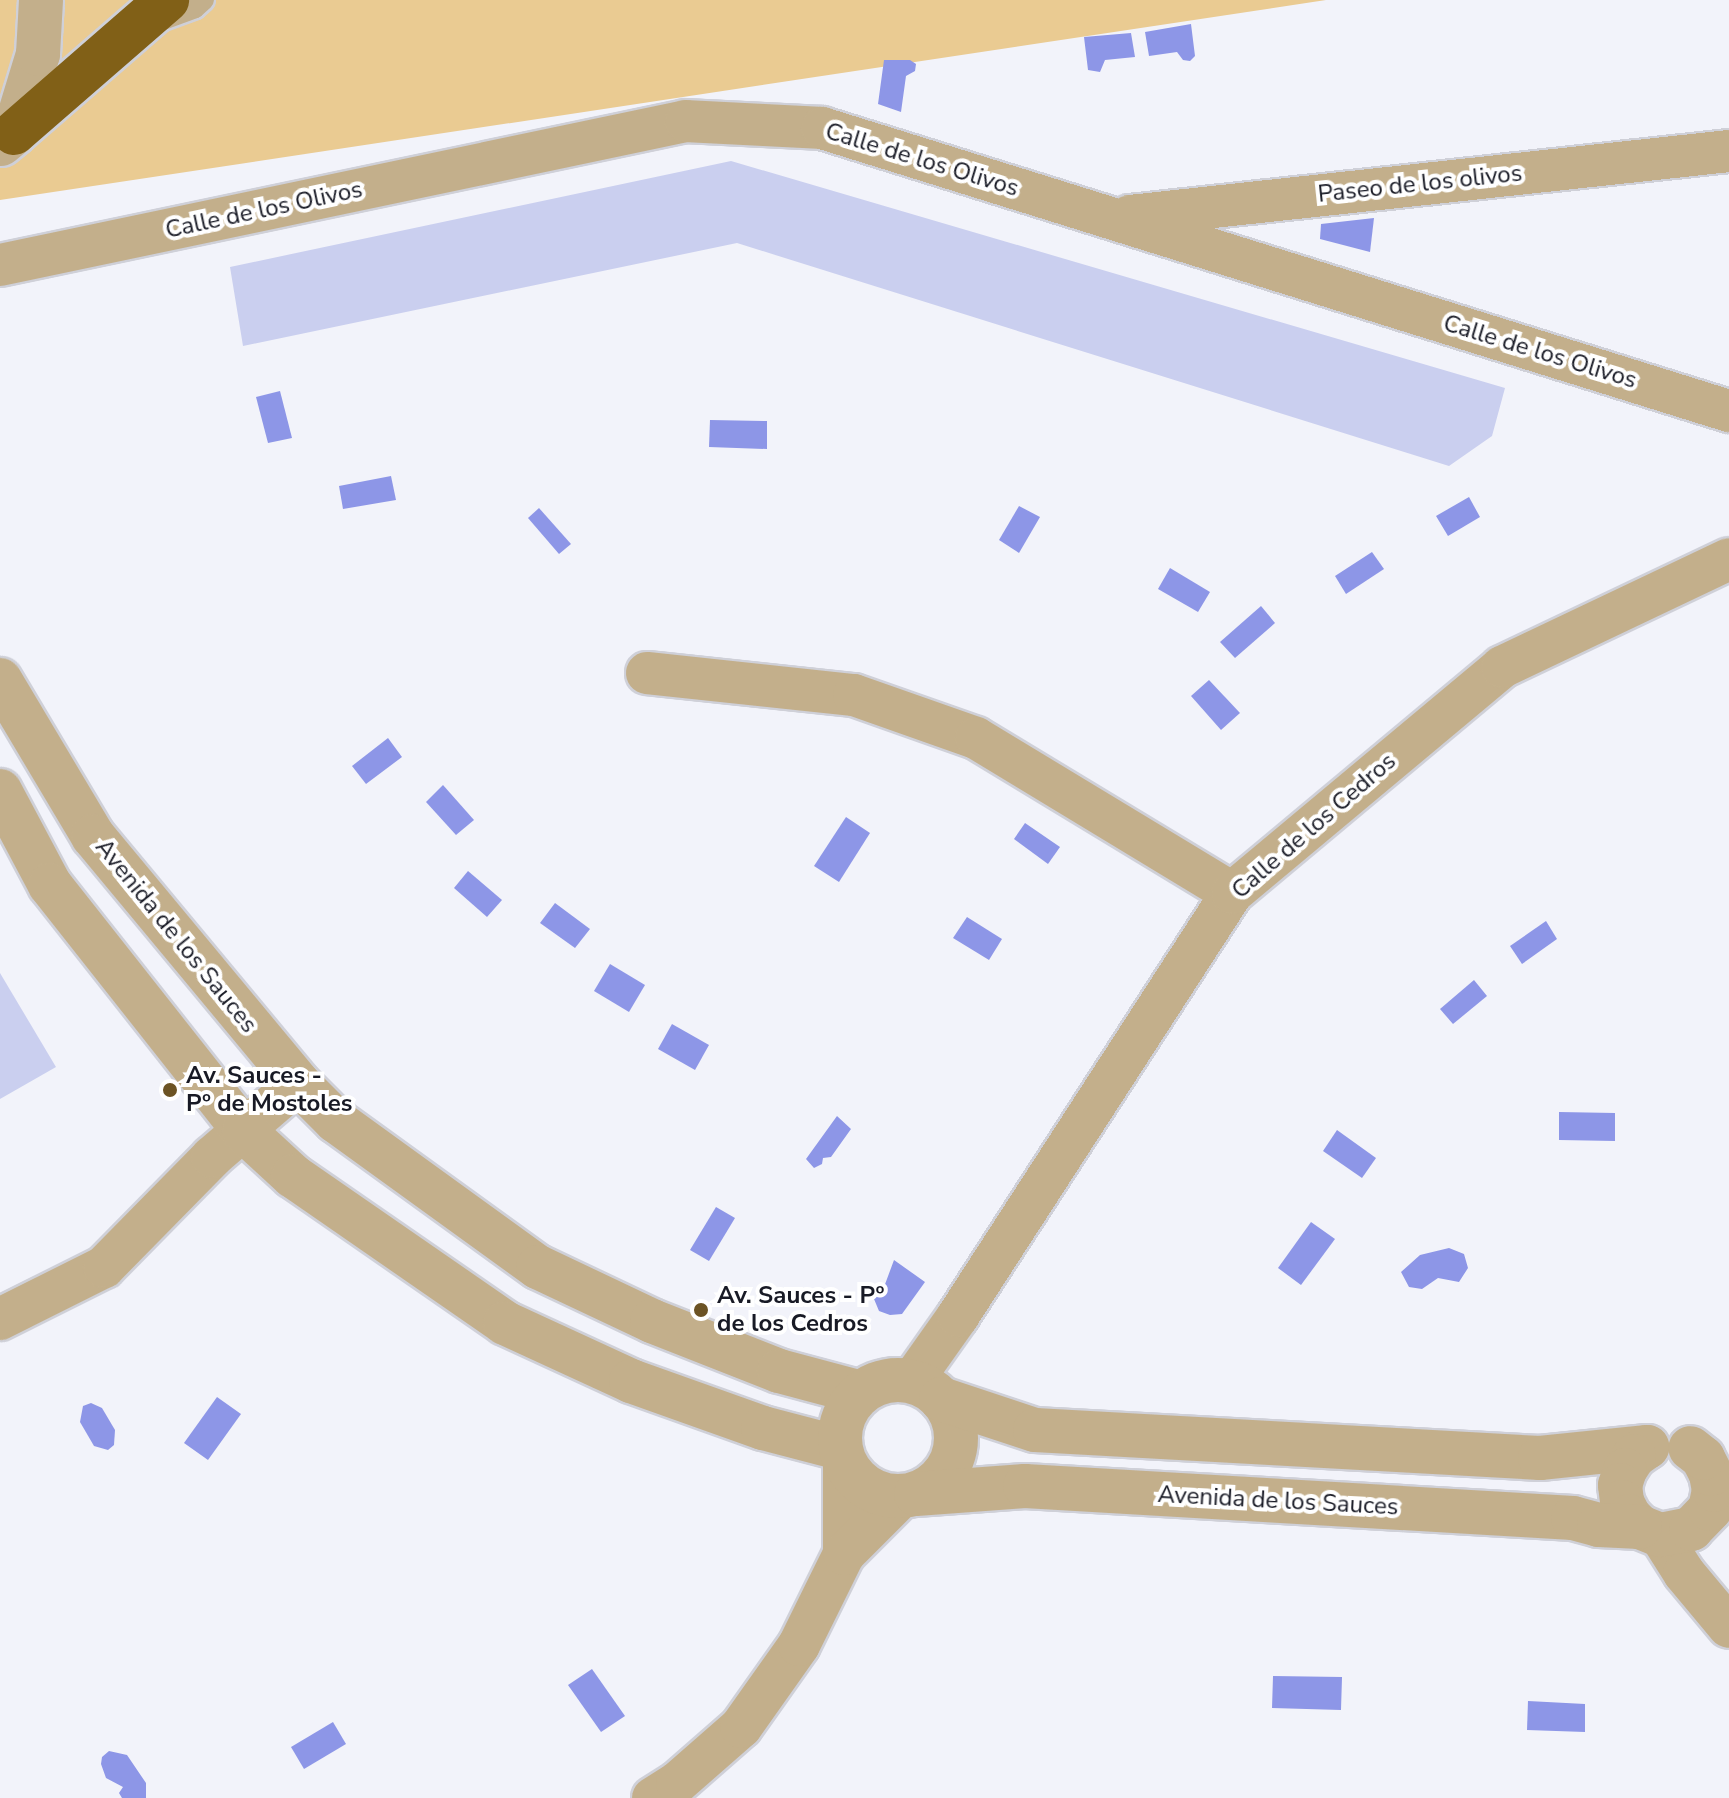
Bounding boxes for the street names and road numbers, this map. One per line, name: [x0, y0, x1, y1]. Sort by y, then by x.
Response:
street label: Calle de los Olivos: [822, 117, 1022, 203]
street label: Paseo de los olivos: [1316, 159, 1524, 209]
street label: Calle de los Olivos: [163, 175, 365, 245]
street label: Calle de los Olivos: [1440, 309, 1640, 395]
street label: Calle de los Cedros: [1226, 747, 1402, 905]
street label: Avenida de los Sauces: [89, 833, 263, 1039]
street label: Avenida de los Sauces: [1157, 1480, 1399, 1522]

